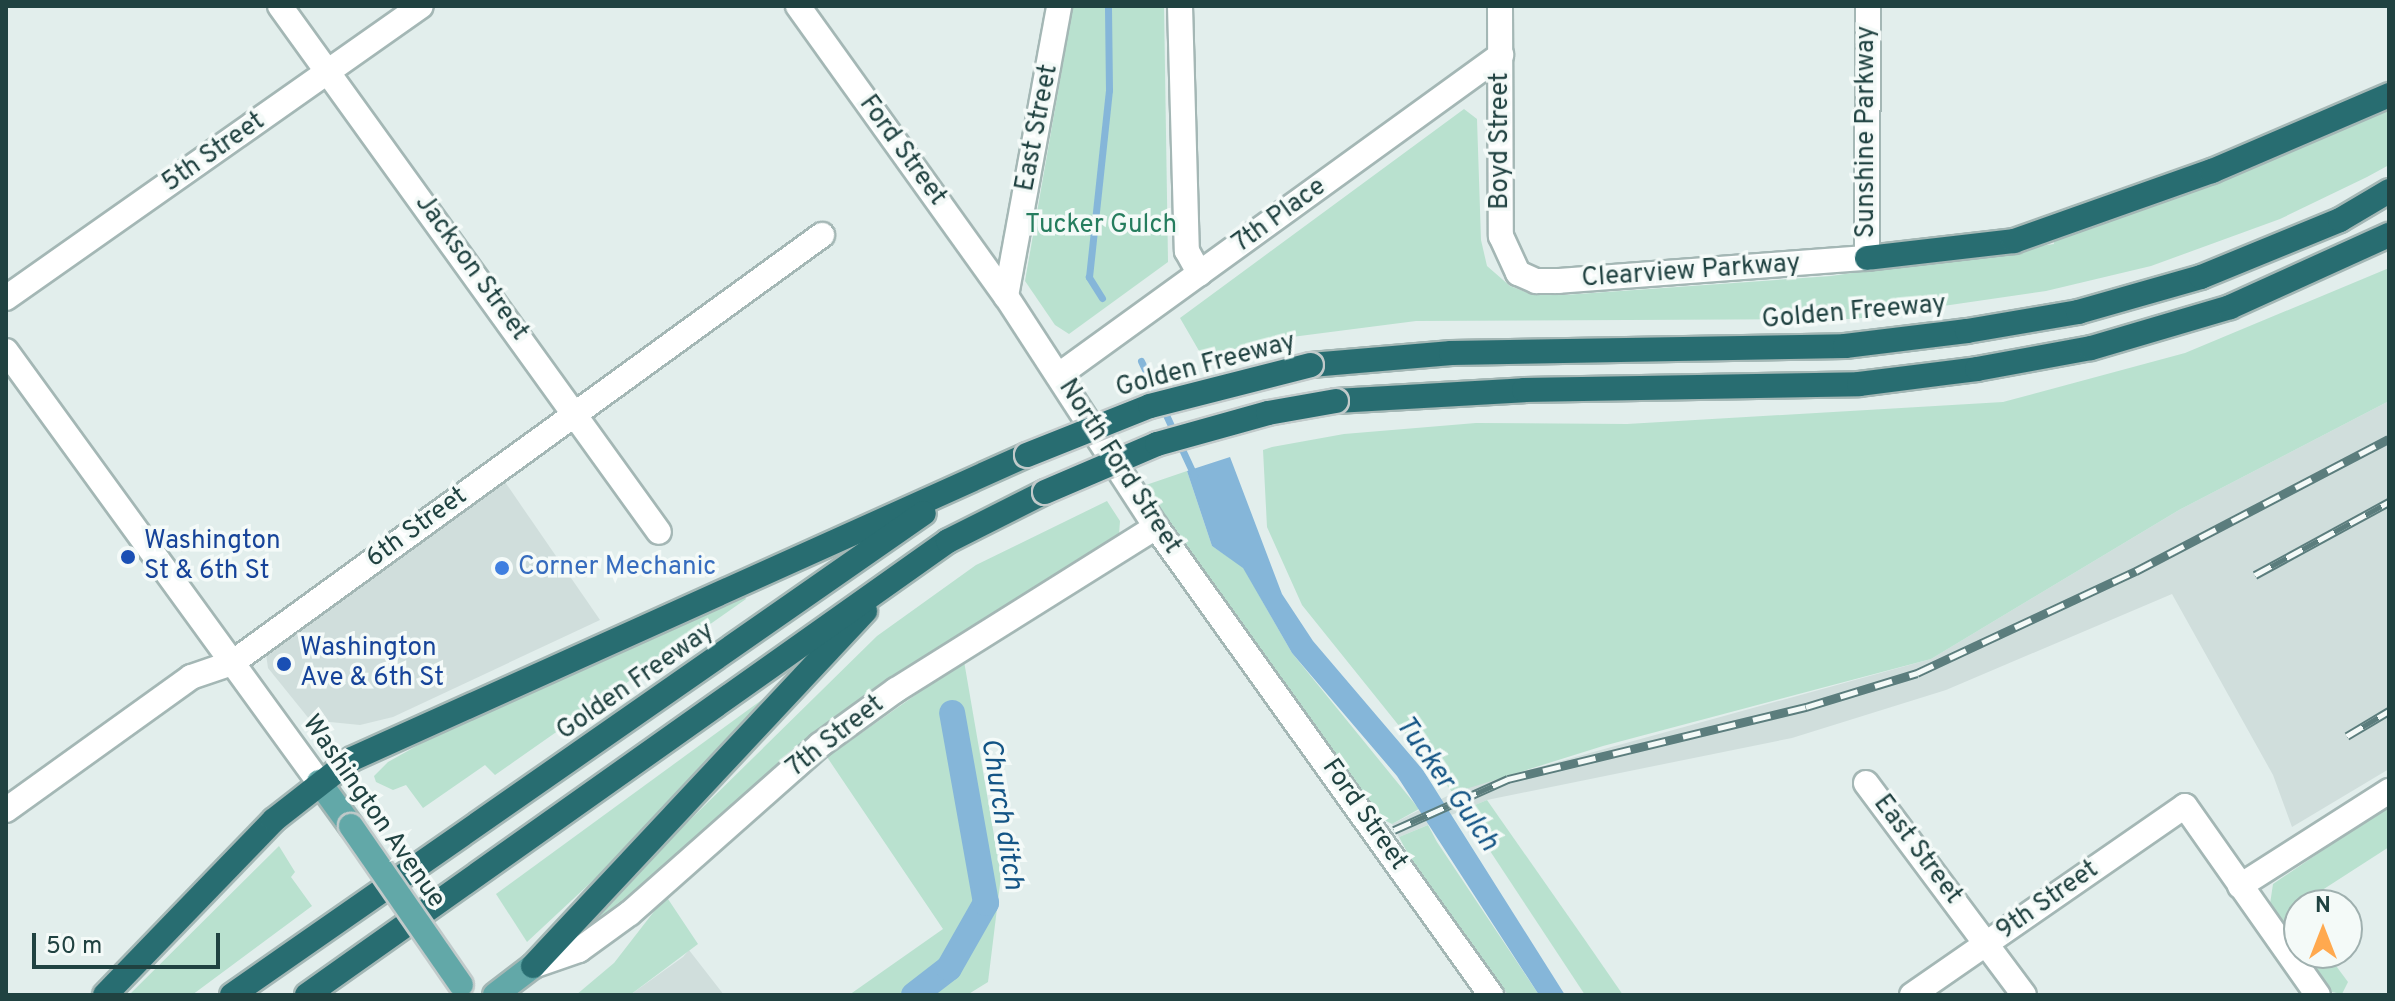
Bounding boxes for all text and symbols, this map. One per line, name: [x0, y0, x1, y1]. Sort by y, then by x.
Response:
street label: Sunshine Parkway: [1851, 26, 1883, 238]
street label: East Street: [1010, 62, 1066, 194]
street label: Boyd Street: [1485, 72, 1517, 210]
street label: Ford Street: [852, 90, 952, 212]
street label: 5th Street: [157, 106, 271, 200]
street label: 7th Place: [1227, 172, 1333, 260]
street label: Jackson Street: [407, 189, 535, 347]
park label: Tucker Gulch: [1025, 210, 1177, 242]
street label: Clearview Parkway: [1581, 249, 1801, 295]
street label: Golden Freeway: [1761, 289, 1947, 337]
street label: Golden Freeway: [1113, 327, 1299, 405]
street label: North Ford Street: [1051, 374, 1187, 560]
street label: 6th Street: [360, 481, 474, 575]
place label: Washington St & 6th St: [144, 526, 281, 588]
marker: Washington St & 6th St: [119, 548, 137, 566]
place label: Corner Mechanic: [518, 552, 716, 584]
marker: Corner Mechanic: [493, 559, 511, 577]
street label: Golden Freeway: [551, 616, 721, 748]
place label: Washington Ave & 6th St: [300, 633, 444, 694]
marker: Washington Ave & 6th St: [275, 655, 293, 673]
street label: 7th Street: [781, 689, 891, 785]
street label: Washington Avenue: [294, 709, 452, 915]
water label: Tucker Gulch: [1387, 710, 1505, 858]
water label: Church ditch: [972, 736, 1030, 892]
street label: Ford Street: [1314, 753, 1414, 877]
street label: East Street: [1866, 789, 1968, 911]
street label: 9th Street: [1991, 855, 2105, 947]
north arrow: [2283, 889, 2363, 969]
text: N: [2315, 893, 2331, 920]
scale bar: [36, 917, 224, 967]
text: 50 m: [46, 932, 102, 962]

